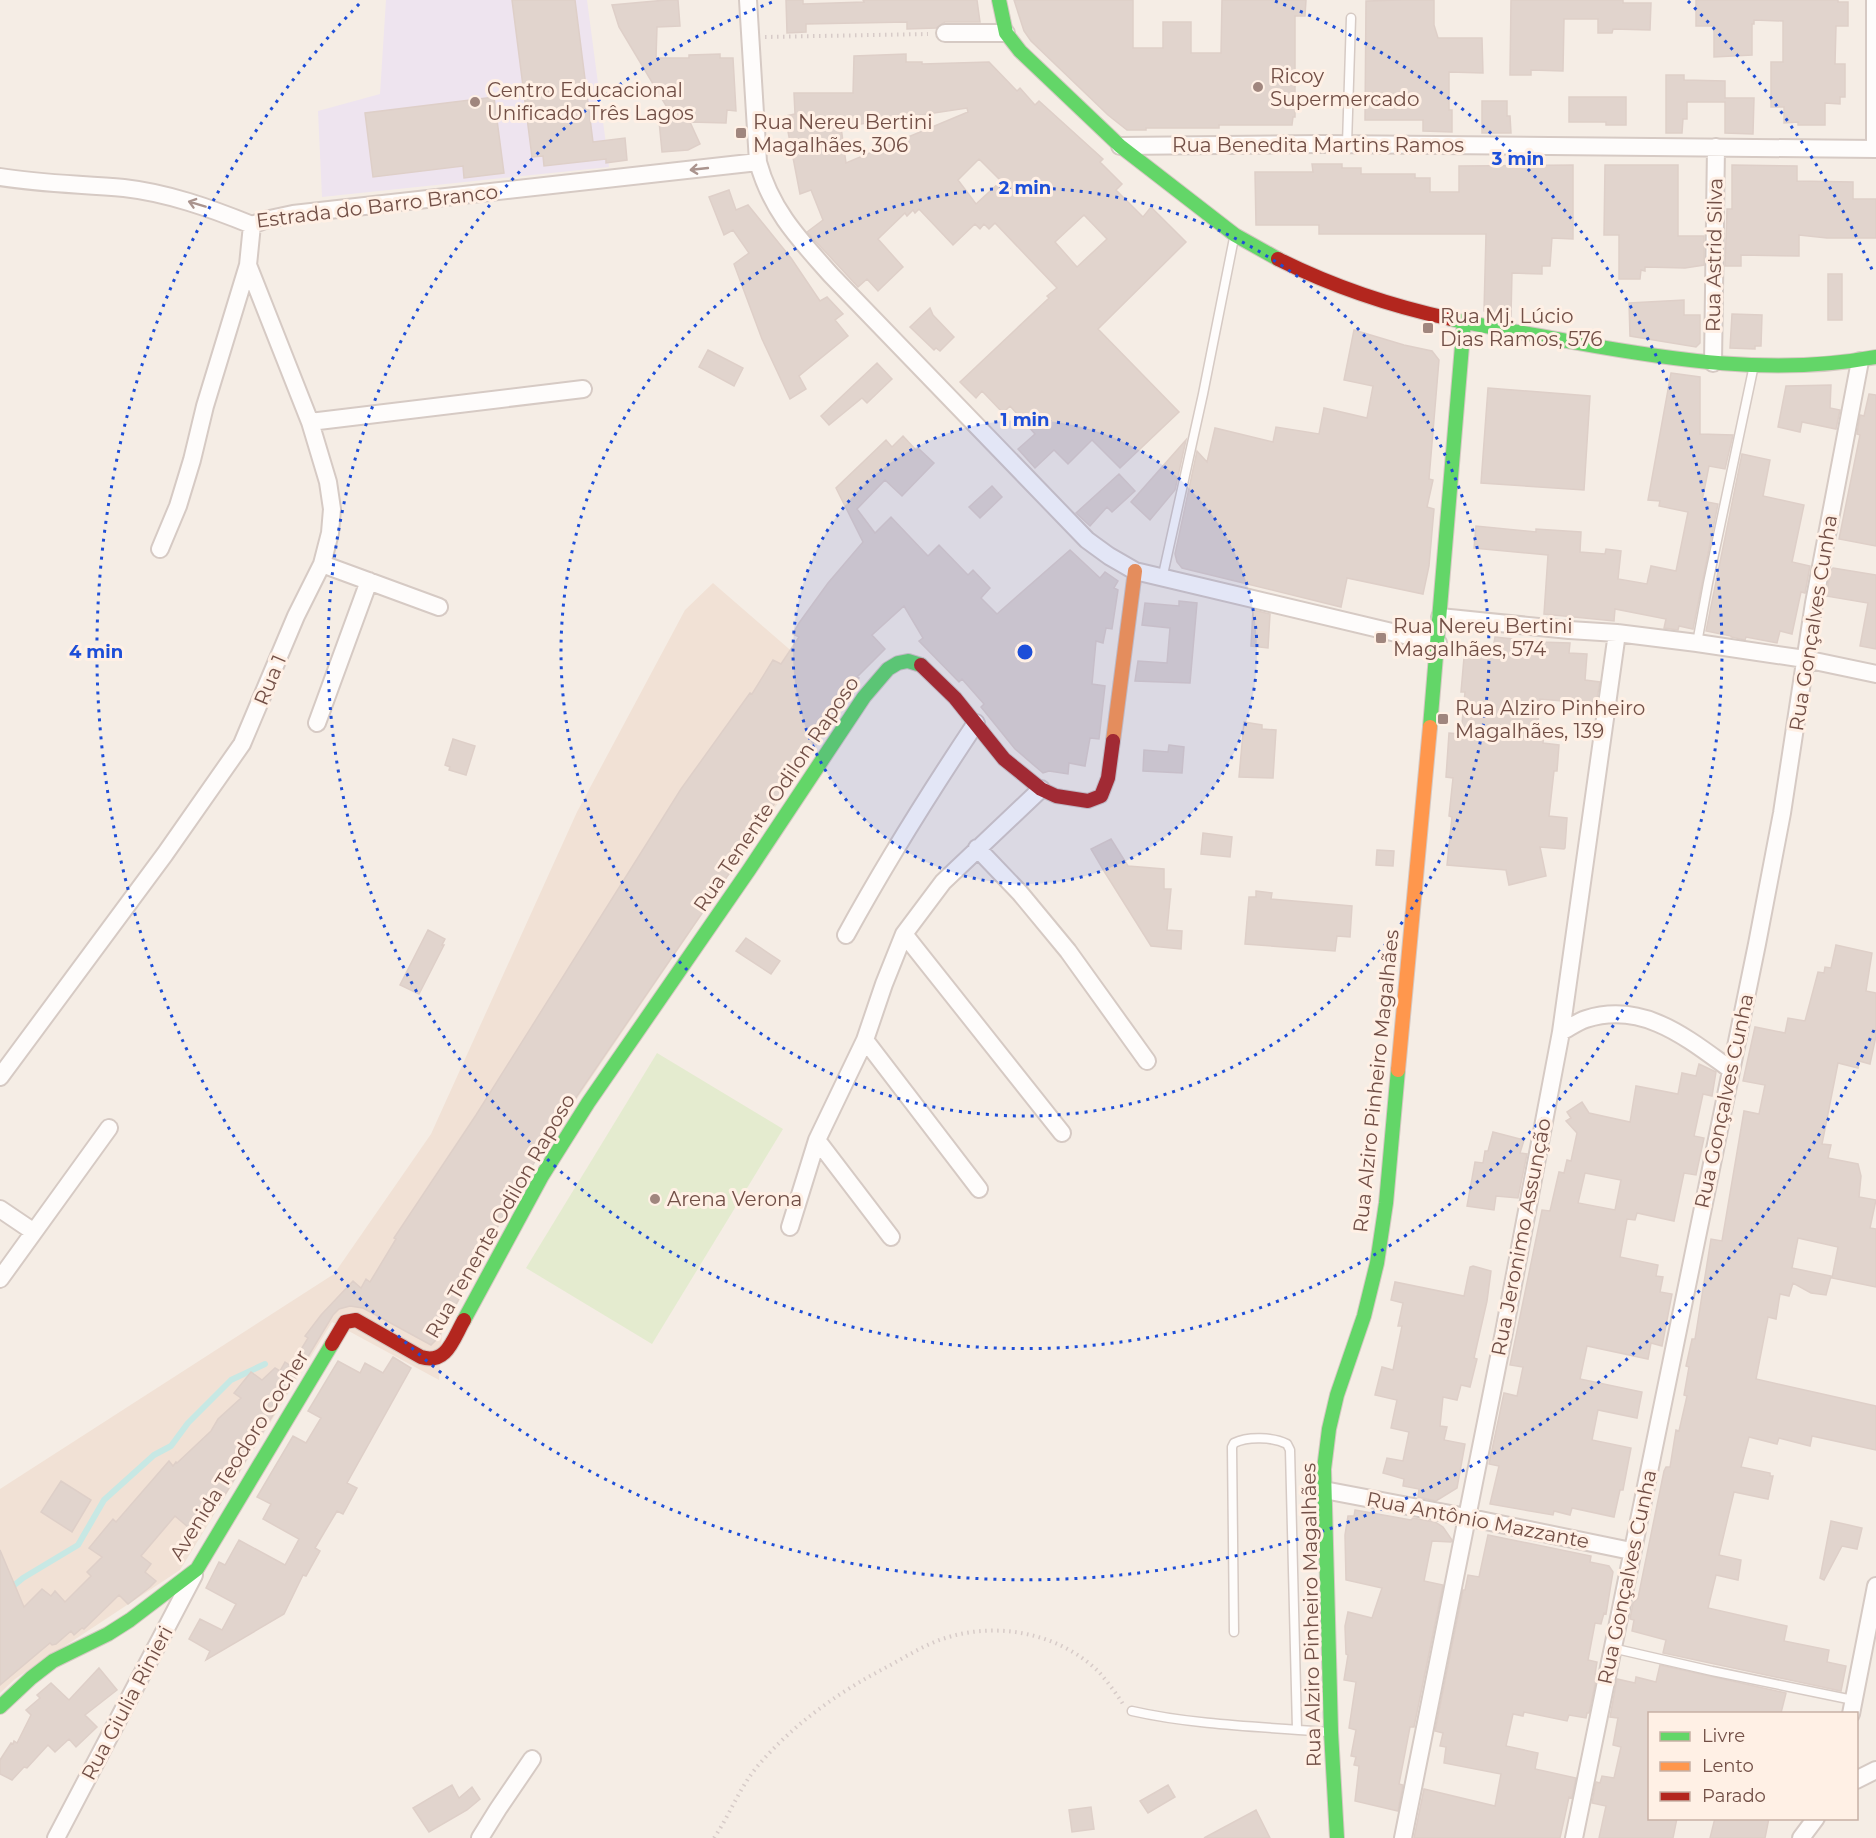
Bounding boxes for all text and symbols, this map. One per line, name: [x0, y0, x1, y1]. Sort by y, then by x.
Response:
place label: Ricoy Supermercado: [1270, 64, 1419, 111]
place label: Centro Educacional Unificado Três Lagos: [487, 78, 694, 125]
marker: Ricoy Supermercado: [1251, 80, 1265, 94]
marker: Centro Educacional Unificado Três Lagos: [468, 95, 482, 109]
place label: Rua Nereu Bertini Magalhães, 306: [753, 110, 933, 157]
marker: Rua Nereu Bertini Magalhães, 306: [734, 126, 748, 140]
street label: Rua Benedita Martins Ramos: [1172, 133, 1464, 157]
text: 3 min: [1491, 148, 1544, 170]
one-way arrow: [690, 163, 710, 174]
text: 2 min: [999, 177, 1051, 199]
street label: Rua Astrid Silva: [1701, 178, 1727, 332]
street label: Estrada do Barro Branco: [255, 179, 499, 233]
one-way arrow: [188, 198, 207, 209]
place label: Rua Mj. Lúcio Dias Ramos, 576: [1440, 304, 1602, 351]
marker: Rua Mj. Lúcio Dias Ramos, 576: [1421, 321, 1435, 335]
text: 1 min: [1001, 409, 1049, 431]
street label: Rua Gonçalves Cunha: [1784, 513, 1842, 733]
place label: Rua Nereu Bertini Magalhães, 574: [1393, 614, 1573, 661]
marker: Rua Nereu Bertini Magalhães, 574: [1374, 631, 1388, 645]
text: 4 min: [69, 641, 123, 663]
centre of rings: [1015, 642, 1035, 662]
street label: Rua 1: [249, 651, 291, 709]
street label: Rua Tenente Odilon Raposo: [688, 672, 864, 916]
place label: Rua Alziro Pinheiro Magalhães, 139: [1455, 696, 1645, 743]
marker: Rua Alziro Pinheiro Magalhães, 139: [1436, 712, 1450, 726]
street label: Rua Alziro Pinheiro Magalhães: [1348, 928, 1404, 1234]
street label: Rua Gonçalves Cunha: [1690, 992, 1758, 1210]
street label: Rua Tenente Odilon Raposo: [420, 1089, 580, 1343]
street label: Rua Jeronimo Assunção: [1486, 1116, 1556, 1358]
place label: Arena Verona: [667, 1187, 802, 1211]
marker: Arena Verona: [648, 1192, 662, 1206]
street label: Avenida Teodoro Cocher: [164, 1345, 314, 1565]
street label: Rua Alziro Pinheiro Magalhães: [1296, 1462, 1326, 1767]
street label: Rua Gonçalves Cunha: [1593, 1468, 1661, 1686]
street label: Rua Antônio Mazzante: [1365, 1487, 1591, 1553]
street label: Rua Giulia Rinieri: [76, 1622, 178, 1784]
legend: [1648, 1712, 1858, 1820]
text: Livre: [1702, 1725, 1745, 1747]
text: Lento: [1702, 1755, 1754, 1777]
text: Parado: [1702, 1785, 1766, 1807]

